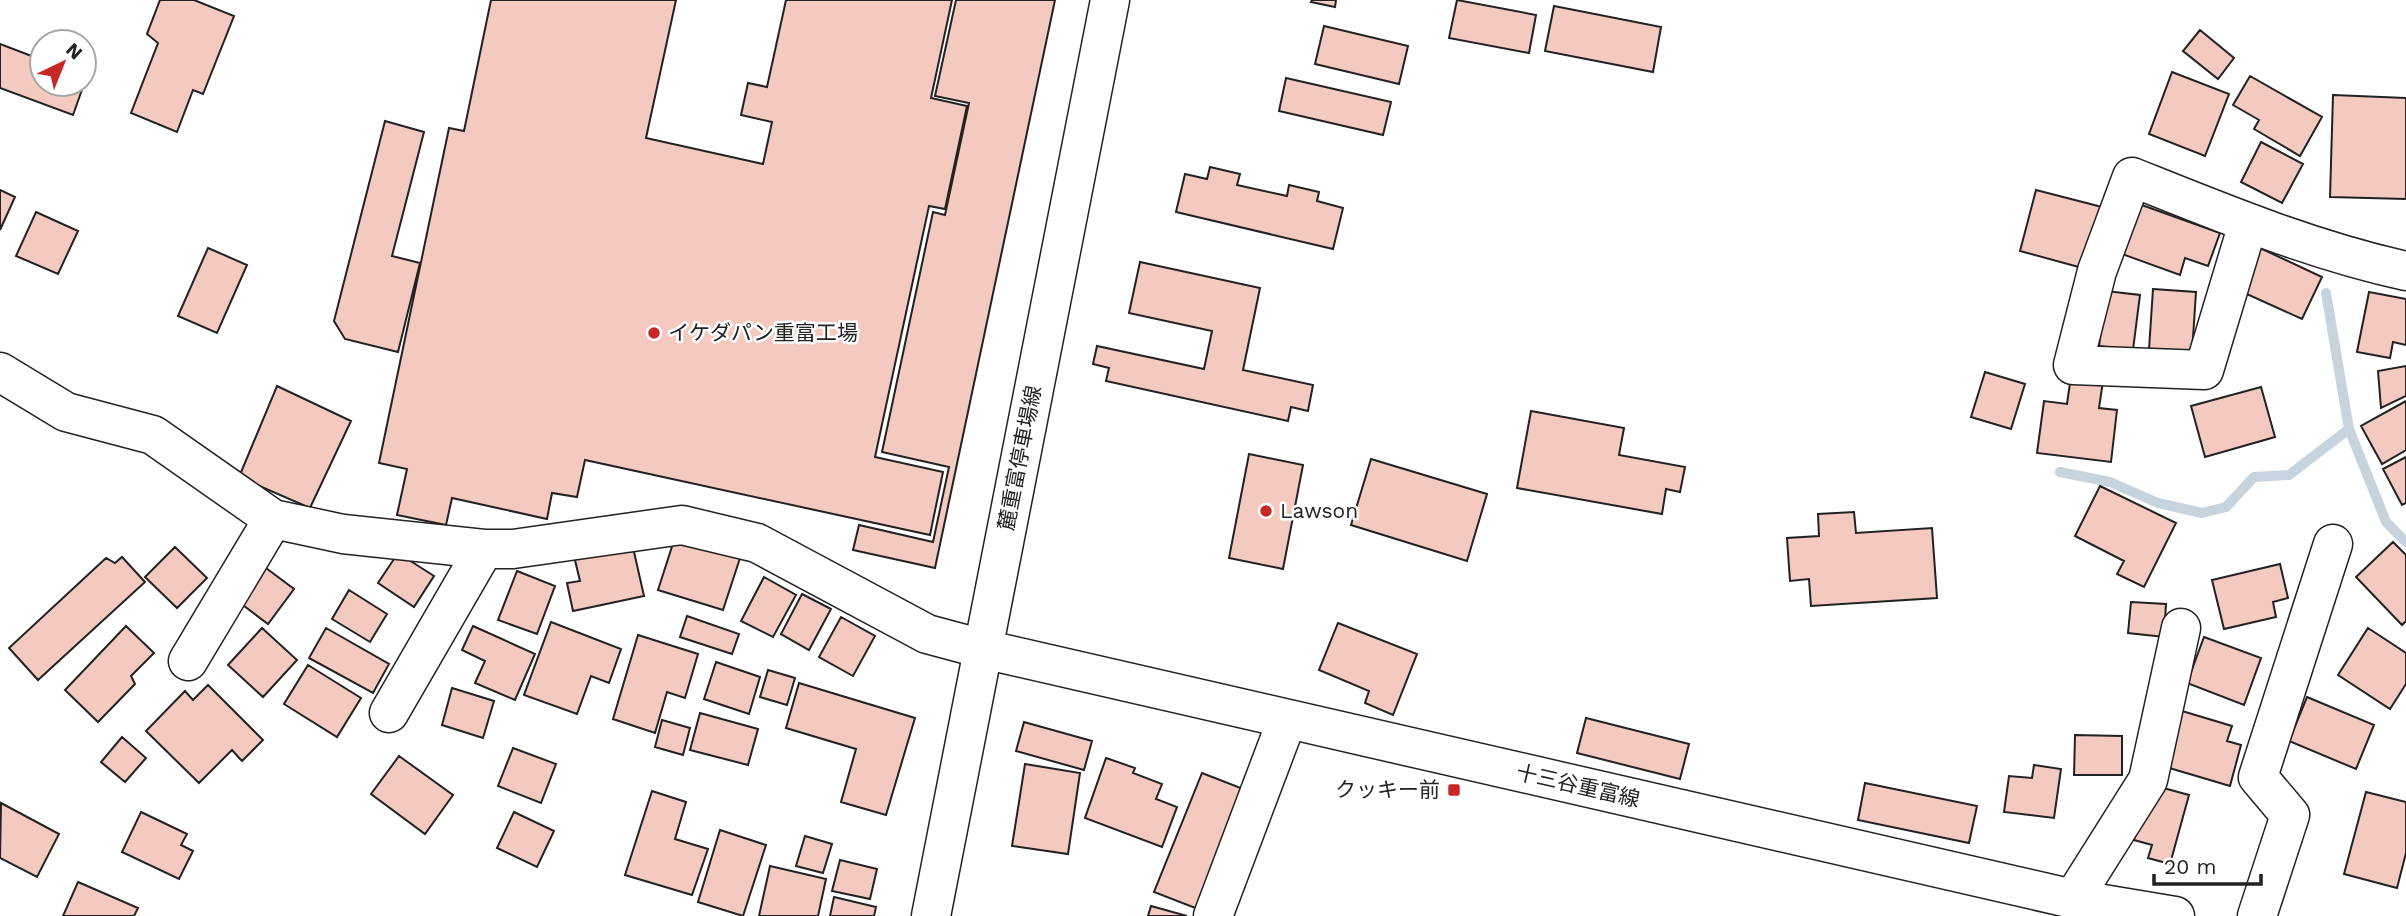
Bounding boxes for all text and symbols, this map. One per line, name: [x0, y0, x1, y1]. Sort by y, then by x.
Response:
north arrow: [28, 28, 98, 98]
text: N: [61, 38, 87, 64]
place label: イケダパン重富工場: [668, 320, 858, 345]
marker: イケダパン重富工場: [646, 325, 662, 341]
street label: 麓重富停車場線: [993, 383, 1046, 532]
place label: Lawson: [1280, 498, 1358, 523]
marker: Lawson: [1258, 503, 1274, 519]
street label: 十三谷重富線: [1514, 759, 1642, 812]
place label: クッキー前: [1335, 777, 1440, 802]
marker: クッキー前: [1446, 782, 1462, 798]
scale bar: [2154, 842, 2261, 886]
text: 20 m: [2164, 854, 2216, 879]

